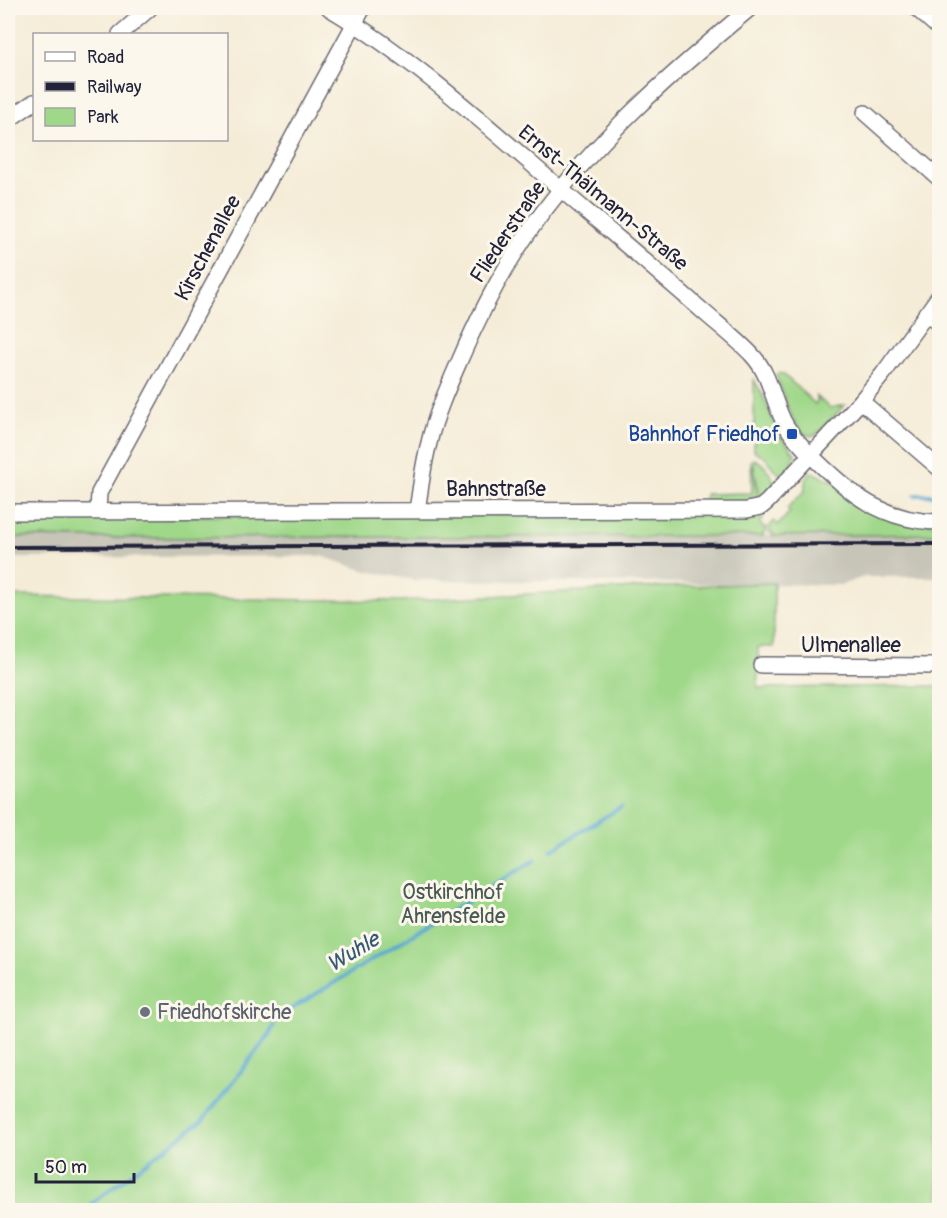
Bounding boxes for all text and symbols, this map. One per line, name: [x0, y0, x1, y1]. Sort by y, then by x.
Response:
legend: [33, 33, 228, 141]
text: Road: [87, 46, 124, 69]
text: Railway: [87, 76, 142, 99]
text: Park: [87, 106, 119, 129]
street label: Ernst-Thälmann-Straße: [513, 119, 694, 277]
street label: Fliederstraße: [464, 175, 552, 288]
street label: Kirschenallee: [169, 190, 247, 306]
place label: Bahnhof Friedhof: [628, 421, 780, 448]
marker: Bahnhof Friedhof: [785, 427, 799, 441]
street label: Bahnstraße: [446, 476, 547, 503]
street label: Ulmenallee: [801, 632, 902, 659]
park label: Ostkirchhof Ahrensfelde: [401, 879, 506, 930]
water label: Wuhle: [322, 924, 386, 978]
place label: Friedhofskirche: [157, 999, 292, 1026]
marker: Friedhofskirche: [138, 1005, 152, 1019]
scale bar: [36, 1146, 134, 1184]
text: 50 m: [45, 1156, 87, 1179]

